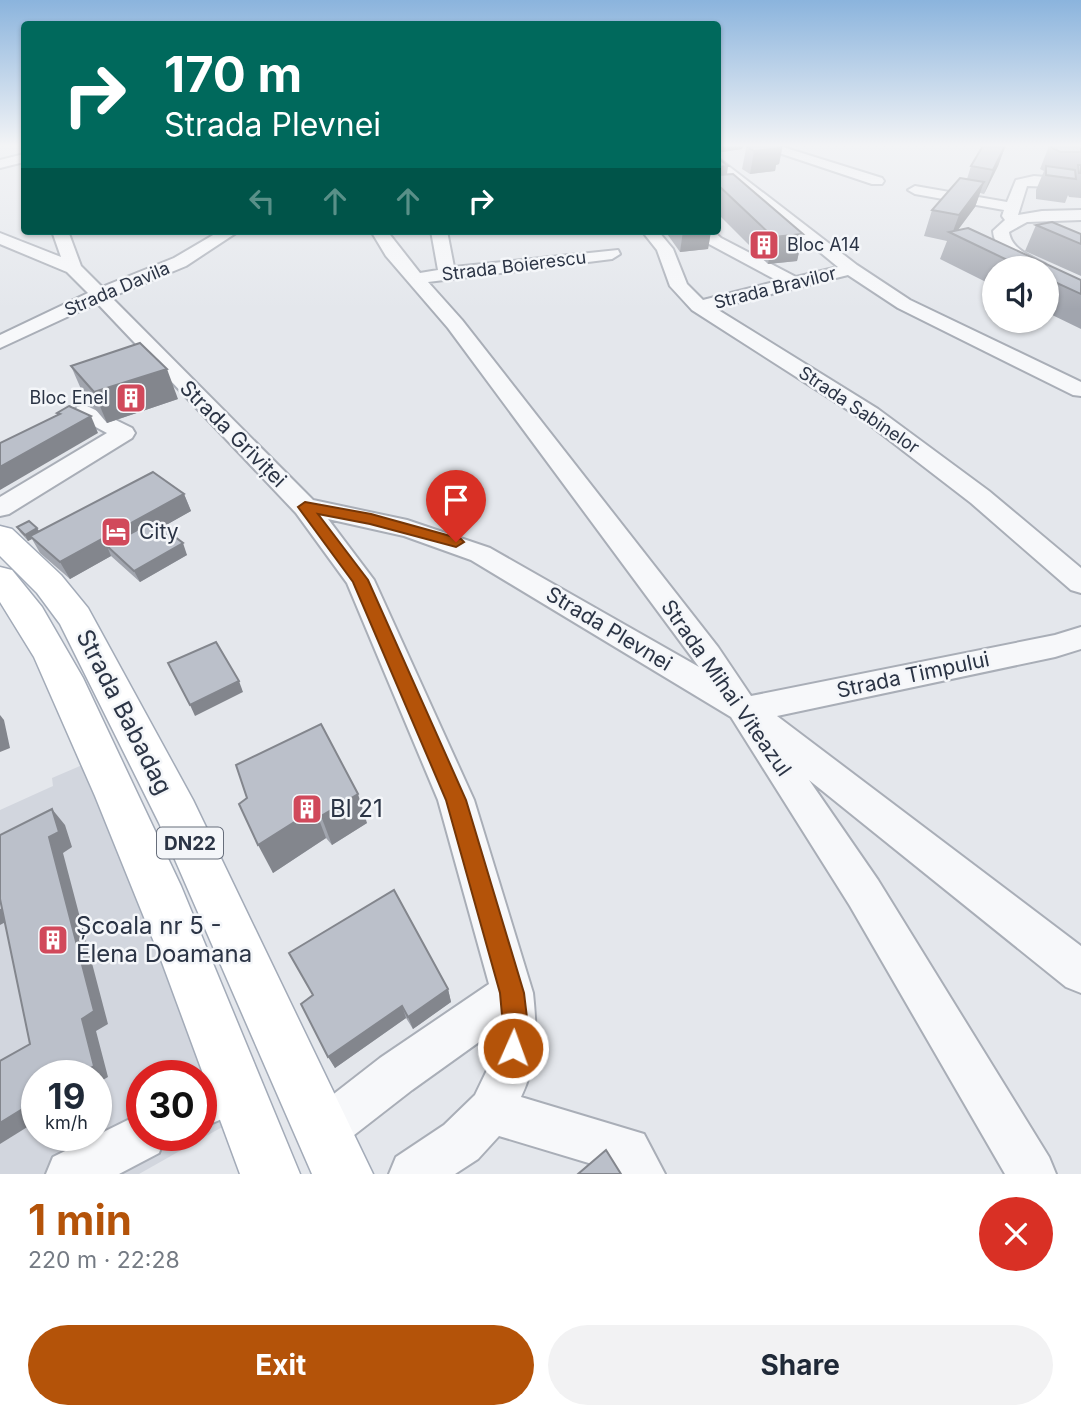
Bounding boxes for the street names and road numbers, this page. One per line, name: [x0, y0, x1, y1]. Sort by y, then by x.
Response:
street label: Strada Boierescu: [441, 246, 587, 285]
street label: Strada Davila: [61, 257, 173, 320]
street label: Strada Bravilor: [712, 262, 838, 313]
street label: Strada Sabinelor: [795, 362, 924, 458]
street label: Strada Griviței: [175, 375, 292, 492]
street label: Strada Plevnei: [542, 581, 677, 676]
street label: Strada Mihai Viteazul: [656, 595, 797, 781]
street label: Strada Babadag: [70, 624, 178, 799]
street label: Strada Timpului: [834, 646, 992, 703]
road number: DN22: [157, 828, 223, 858]

